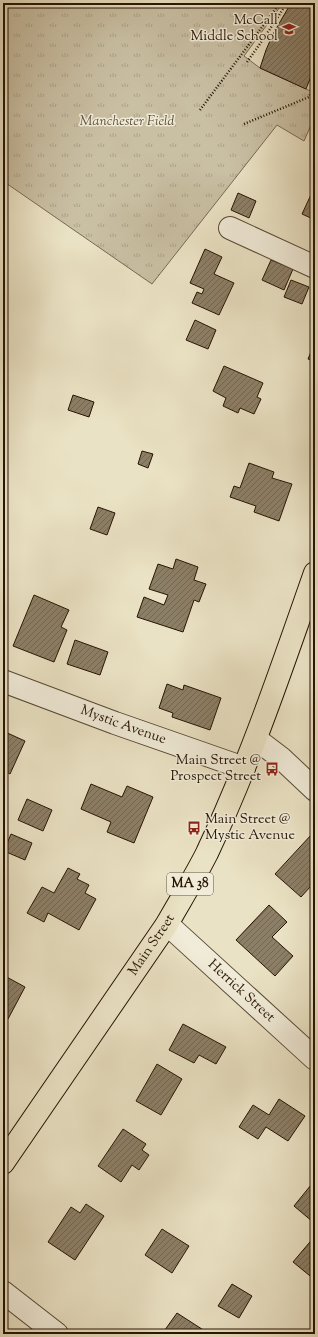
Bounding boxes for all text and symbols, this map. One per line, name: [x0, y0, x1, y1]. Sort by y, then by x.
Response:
place label: McCall Middle School: [190, 11, 278, 47]
school or university icon: McCall Middle School: [281, 21, 297, 37]
park label: Manchester Field: [80, 112, 175, 132]
street label: Mystic Avenue: [77, 701, 169, 750]
place label: Main Street @ Prospect Street: [170, 751, 261, 787]
bus stop icon: Main Street @ Prospect Street: [264, 761, 280, 777]
place label: Main Street @ Mystic Avenue: [205, 810, 295, 846]
bus stop icon: Main Street @ Mystic Avenue: [186, 820, 202, 836]
road number: MA 38: [167, 873, 213, 895]
street label: Main Street: [124, 911, 180, 980]
street label: Herrick Street: [203, 955, 279, 1028]

